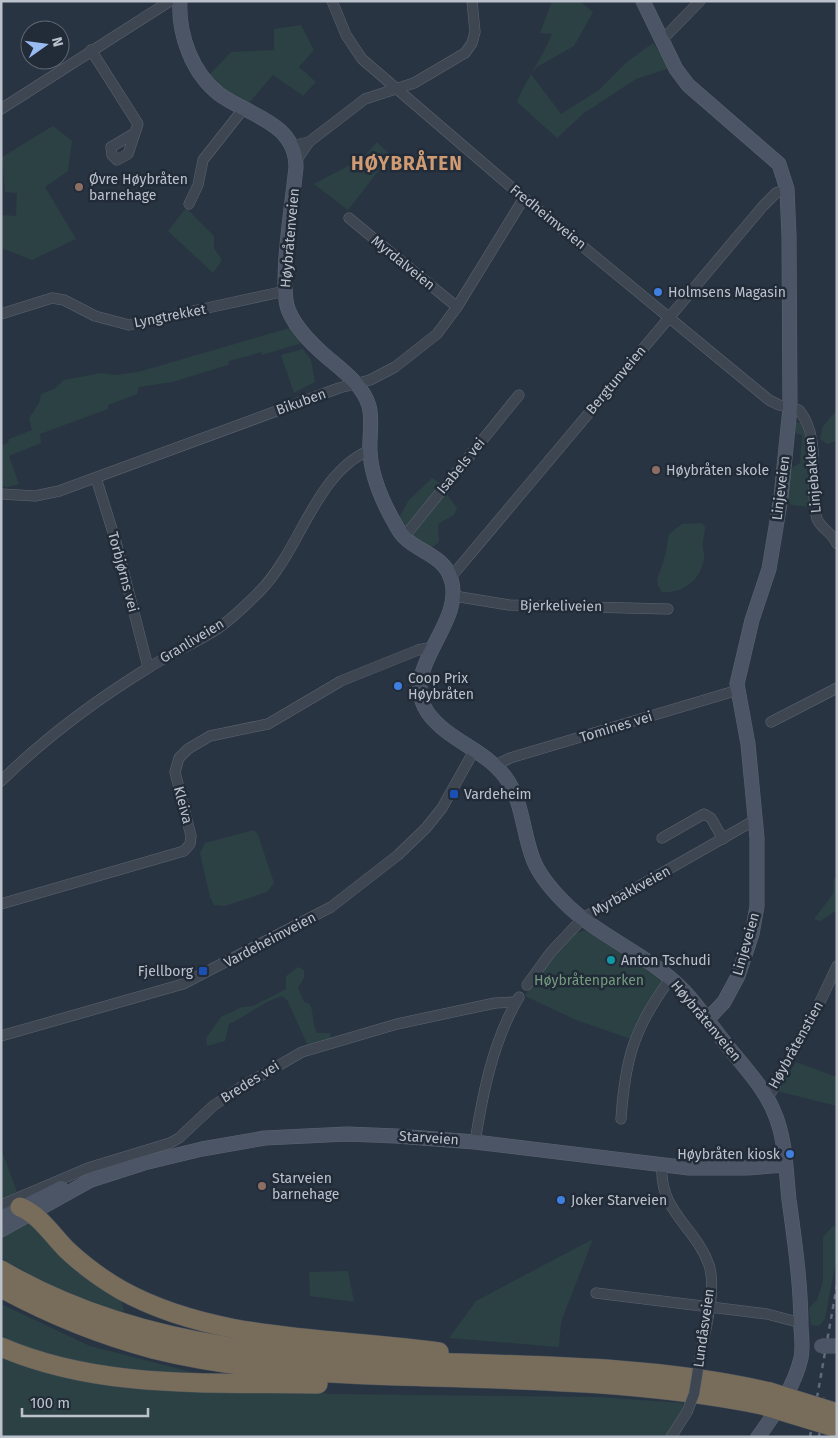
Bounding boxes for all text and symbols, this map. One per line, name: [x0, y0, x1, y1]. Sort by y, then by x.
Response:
north arrow: [20, 20, 70, 70]
text: N: [48, 35, 67, 49]
district label: HØYBRÅTEN: [351, 150, 463, 175]
place label: Øvre Høybråten barnehage: [89, 171, 188, 204]
marker: Øvre Høybråten barnehage: [73, 181, 85, 193]
street label: Fredheimveien: [506, 181, 590, 253]
street label: Høybråtenveien: [277, 187, 303, 289]
street label: Myrdalveien: [368, 232, 438, 294]
place label: Holmsens Magasin: [668, 284, 786, 301]
marker: Holmsens Magasin: [652, 286, 664, 298]
street label: Lyngtrekket: [133, 301, 208, 331]
street label: Bergtunveien: [582, 342, 650, 418]
street label: Bikuben: [274, 385, 328, 419]
street label: Isabels vei: [433, 435, 489, 497]
street label: Linjebakken: [801, 436, 825, 514]
street label: Linjeveien: [769, 455, 793, 521]
place label: Høybråten skole: [666, 462, 769, 479]
marker: Høybråten skole: [650, 464, 662, 476]
street label: Torbjørns vei: [104, 530, 142, 614]
street label: Bjerkeliveien: [520, 597, 602, 615]
street label: Granliveien: [157, 615, 227, 667]
place label: Coop Prix Høybråten: [408, 670, 474, 703]
marker: Coop Prix Høybråten: [392, 680, 404, 692]
street label: Tomines vei: [578, 708, 654, 746]
street label: Kleiva: [170, 784, 196, 826]
place label: Vardeheim: [464, 786, 532, 803]
marker: Vardeheim: [448, 788, 460, 800]
street label: Myrbakkveien: [589, 862, 673, 920]
street label: Vardeheimveien: [221, 909, 319, 971]
street label: Linjeveien: [729, 910, 763, 978]
place label: Anton Tschudi: [621, 952, 711, 969]
marker: Anton Tschudi: [605, 954, 617, 966]
place label: Fjellborg: [138, 963, 194, 980]
marker: Fjellborg: [197, 965, 209, 977]
park label: Høybråtenparken: [534, 972, 644, 989]
street label: Høybråtenveien: [667, 977, 745, 1065]
street label: Høybråtenstien: [765, 998, 827, 1092]
street label: Bredes vei: [218, 1057, 282, 1107]
street label: Starveien: [399, 1127, 459, 1149]
place label: Høybråten kiosk: [677, 1146, 781, 1163]
marker: Høybråten kiosk: [784, 1148, 796, 1160]
place label: Starveien barnehage: [272, 1170, 339, 1203]
marker: Starveien barnehage: [256, 1180, 268, 1192]
place label: Joker Starveien: [571, 1192, 667, 1209]
marker: Joker Starveien: [555, 1194, 567, 1206]
street label: Lundåsveien: [690, 1287, 718, 1369]
scale bar: [22, 1386, 149, 1418]
text: 100 m: [30, 1394, 70, 1412]

